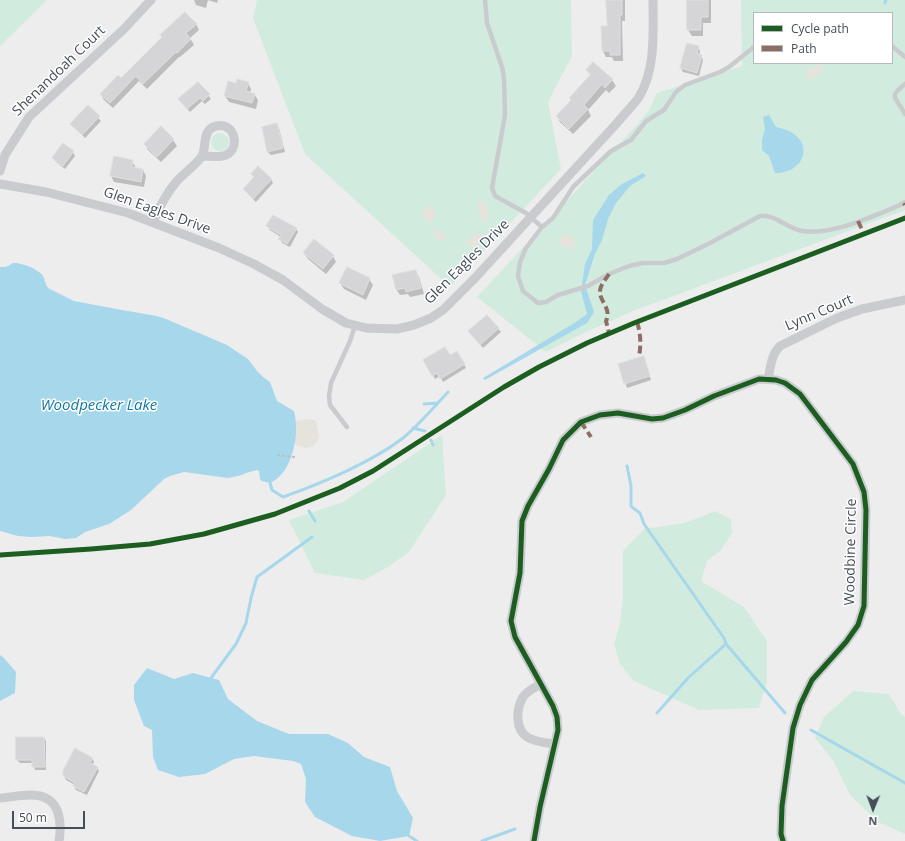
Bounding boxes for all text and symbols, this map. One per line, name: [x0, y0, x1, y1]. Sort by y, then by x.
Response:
legend: [753, 12, 893, 64]
text: Cycle path: [791, 20, 849, 37]
street label: Shenandoah Court: [9, 22, 109, 120]
text: Path: [791, 40, 817, 57]
street label: Glen Eagles Drive: [101, 184, 213, 238]
street label: Glen Eagles Drive: [421, 216, 513, 308]
street label: Lynn Court: [783, 291, 855, 335]
water label: Woodpecker Lake: [41, 397, 157, 415]
street label: Woodbine Circle: [842, 499, 860, 605]
north arrow: [853, 789, 893, 829]
scale bar: [14, 803, 87, 829]
text: 50 m: [19, 809, 47, 826]
text: N: [868, 814, 877, 829]

